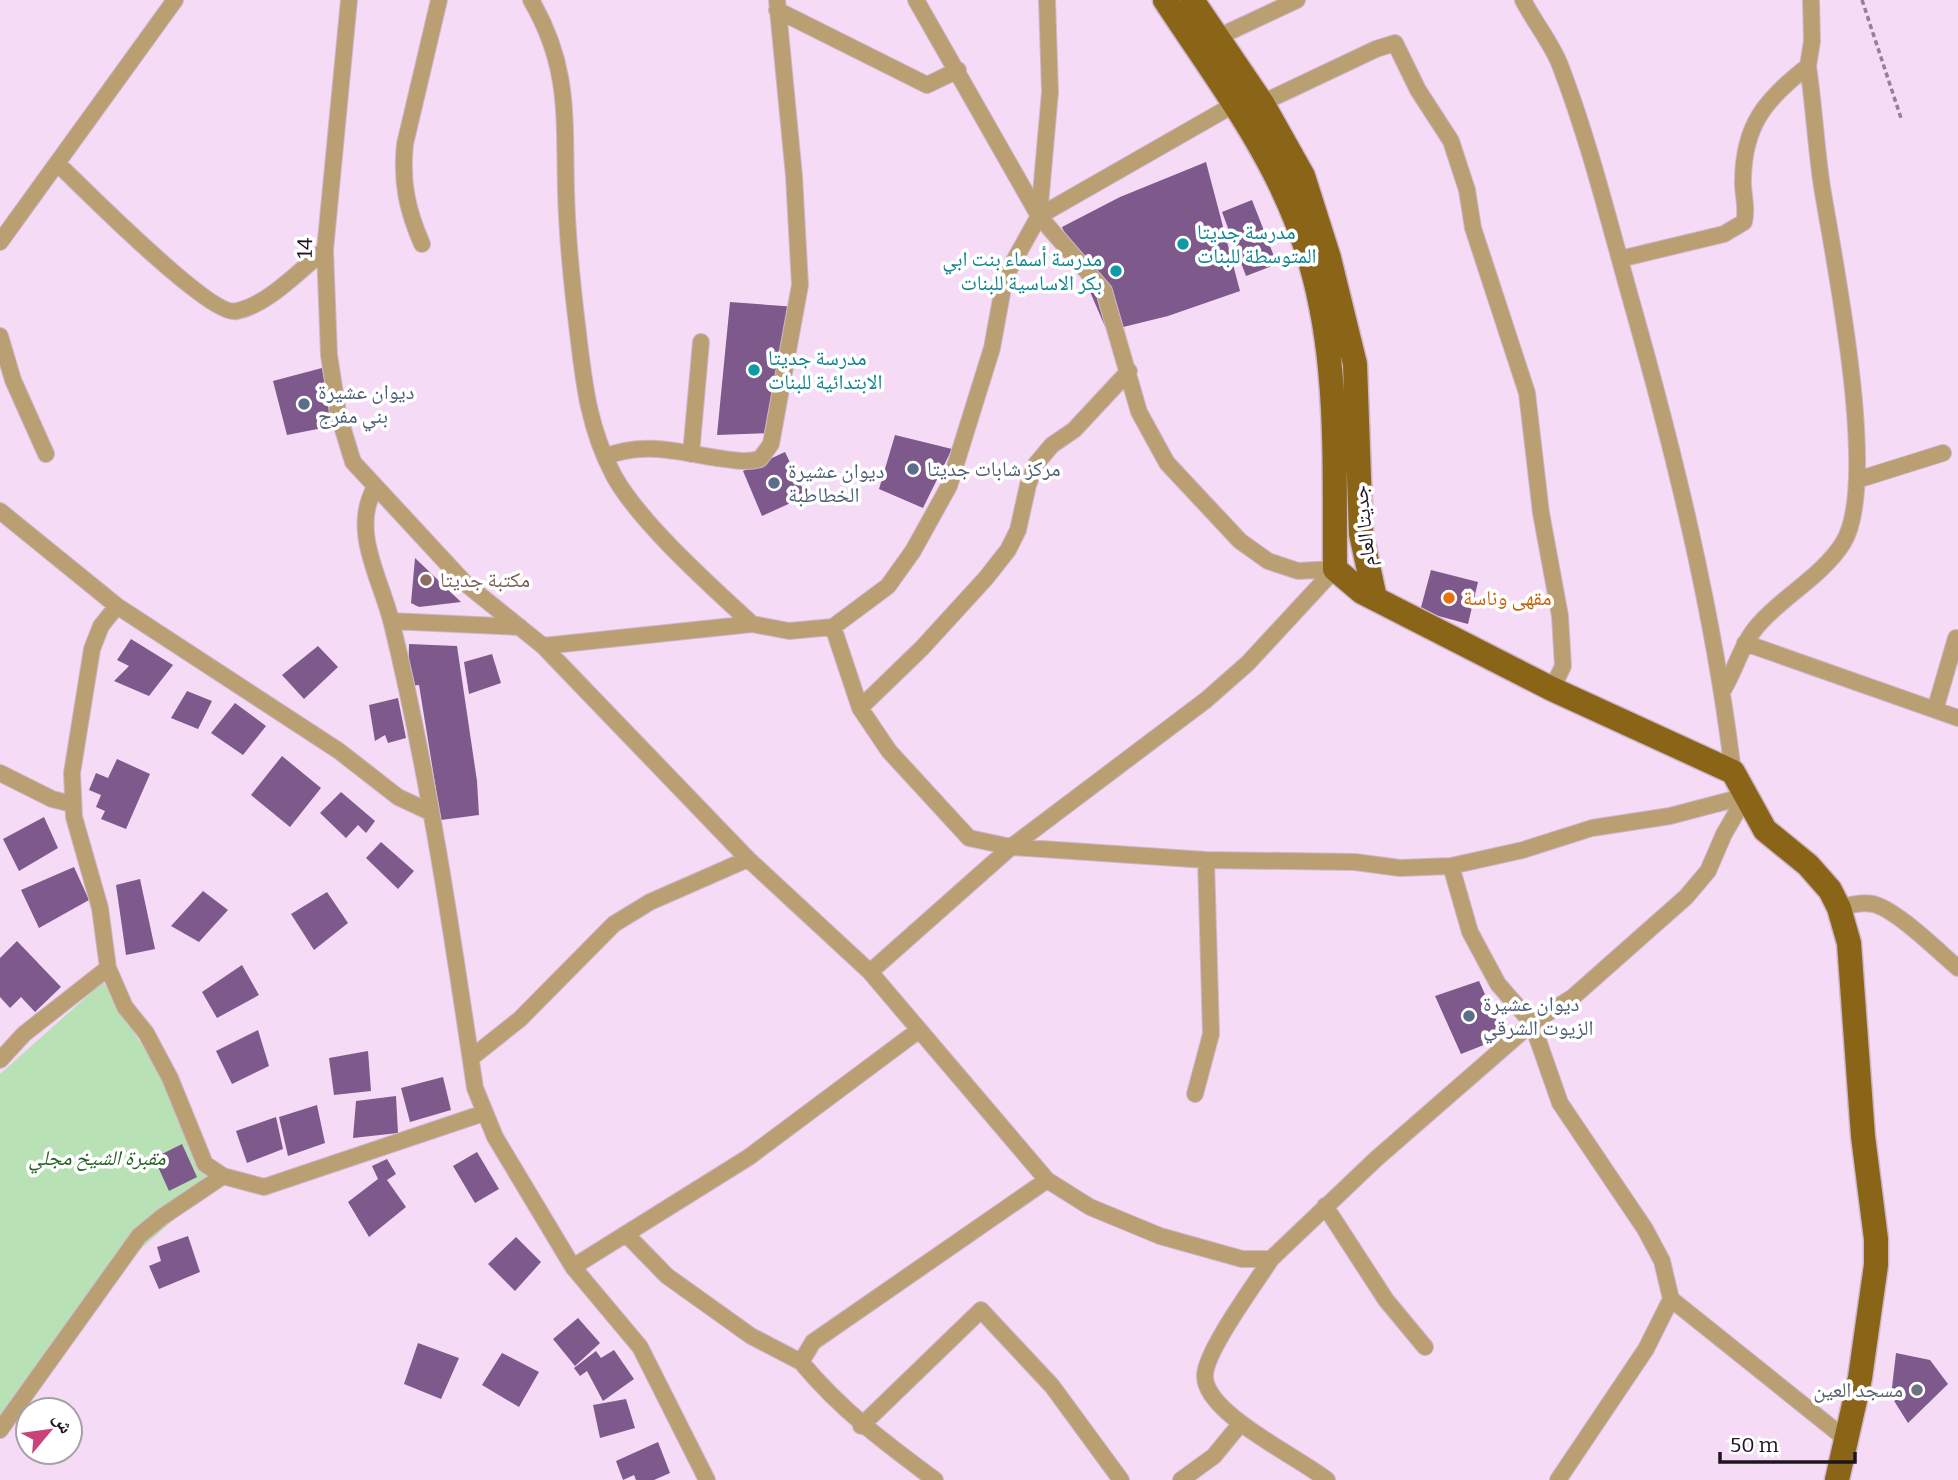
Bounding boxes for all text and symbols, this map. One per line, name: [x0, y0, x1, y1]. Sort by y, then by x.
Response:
place label: مدرسة جديتا المتوسطة للبنات: [1197, 219, 1317, 269]
marker: مدرسة جديتا المتوسطة للبنات: [1175, 236, 1191, 252]
street label: 14: [292, 237, 318, 259]
place label: مدرسة أسماء بنت ابي بكر الاساسية للبنات: [942, 246, 1102, 296]
marker: مدرسة أسماء بنت ابي بكر الاساسية للبنات: [1108, 263, 1124, 279]
place label: مدرسة جديتا الابتدائية للبنات: [768, 345, 883, 395]
marker: مدرسة جديتا الابتدائية للبنات: [746, 362, 762, 378]
place label: ديوان عشيرة بني مفرج: [318, 379, 414, 432]
marker: ديوان عشيرة بني مفرج: [296, 396, 312, 412]
place label: مركز شابات جديتا: [927, 456, 1060, 482]
place label: ديوان عشيرة الخطاطبة: [788, 458, 884, 508]
marker: مركز شابات جديتا: [905, 461, 921, 477]
marker: ديوان عشيرة الخطاطبة: [766, 475, 782, 491]
street label: جديتا العام: [1347, 484, 1382, 568]
place label: مكتبة جديتا: [440, 567, 530, 593]
marker: مكتبة جديتا: [418, 572, 434, 588]
place label: مقهى وناسة: [1463, 585, 1552, 611]
marker: مقهى وناسة: [1441, 590, 1457, 606]
place label: ديوان عشيرة الزيوت الشرقي: [1483, 991, 1593, 1044]
marker: ديوان عشيرة الزيوت الشرقي: [1461, 1008, 1477, 1024]
park label: مقبرة الشيخ مجلي: [28, 1145, 166, 1174]
place label: مسجد العين: [1813, 1377, 1903, 1403]
marker: مسجد العين: [1909, 1382, 1925, 1398]
north arrow: [14, 1396, 84, 1466]
text: ش: [48, 1409, 78, 1437]
scale bar: [1720, 1420, 1855, 1464]
text: 50 m: [1730, 1432, 1779, 1458]

